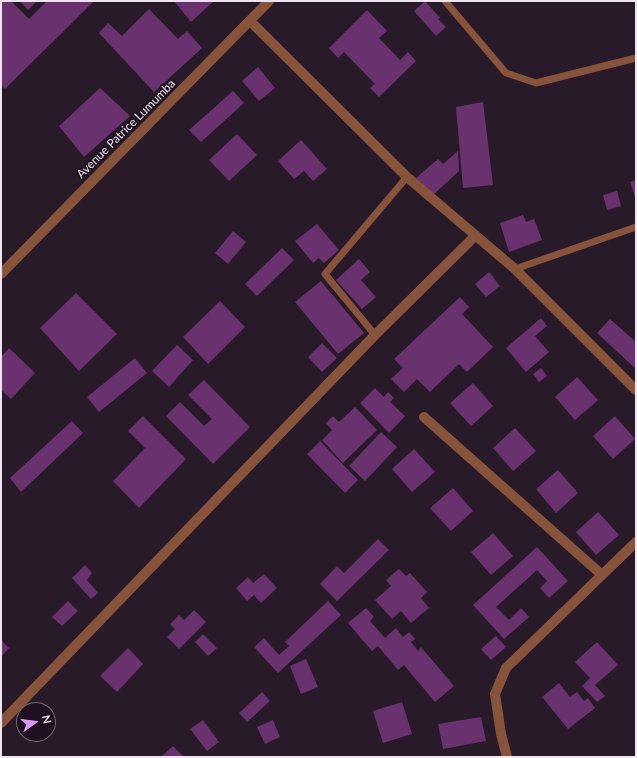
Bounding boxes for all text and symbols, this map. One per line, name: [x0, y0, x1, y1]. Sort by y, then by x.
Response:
street label: Avenue Patrice Lumumba: [74, 77, 178, 181]
north arrow: [16, 702, 56, 742]
text: N: [40, 714, 54, 725]

